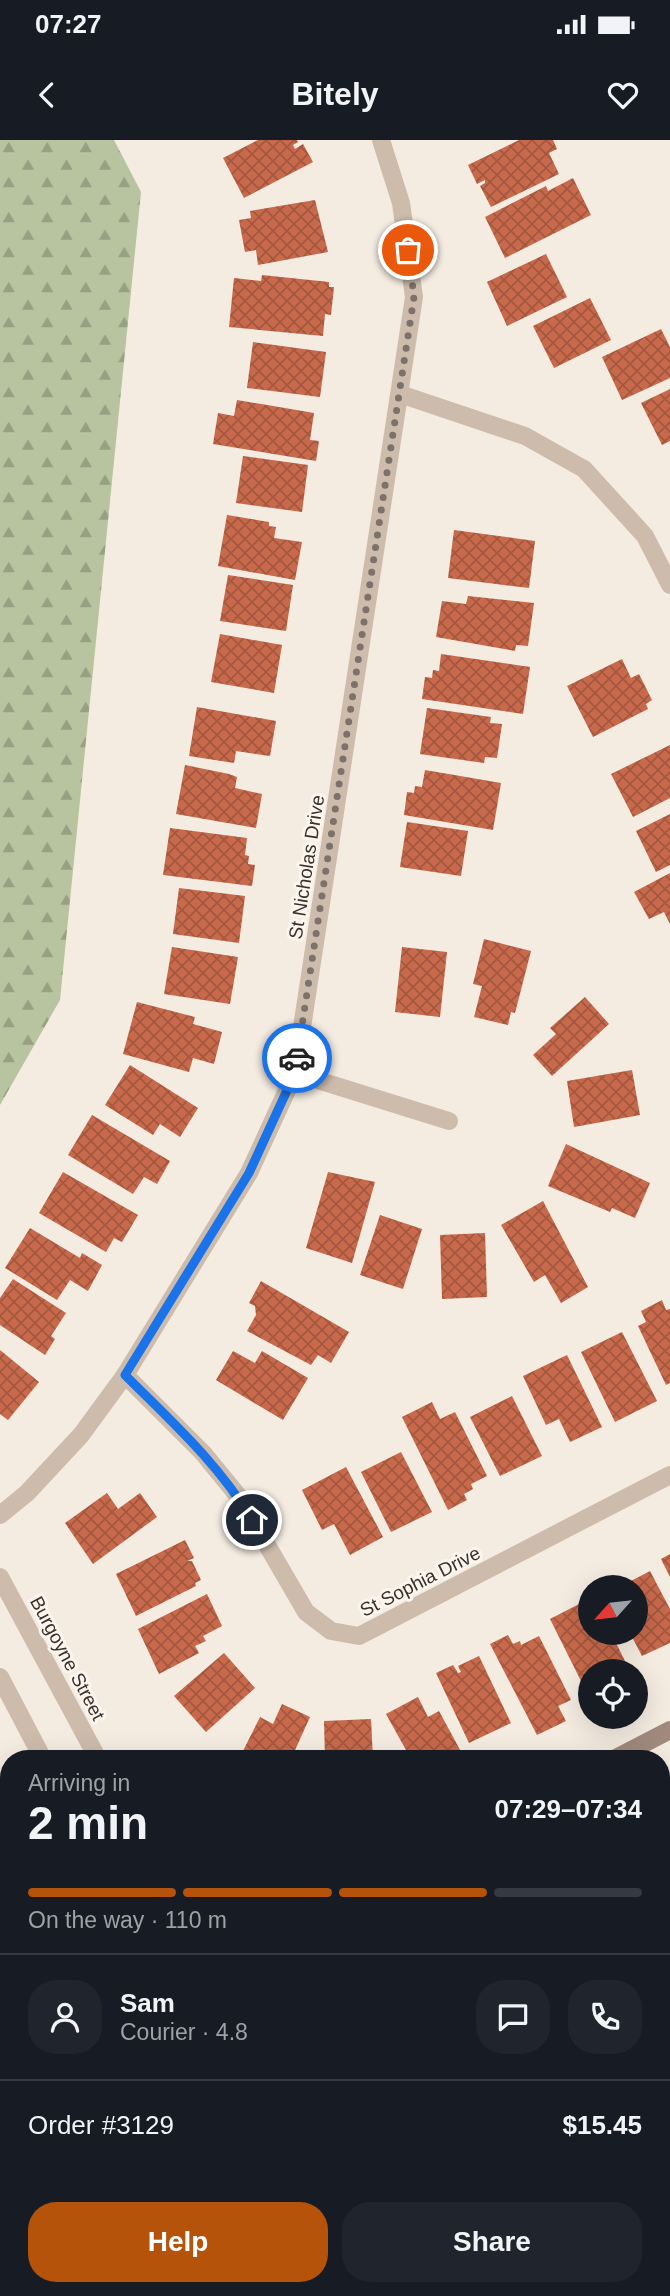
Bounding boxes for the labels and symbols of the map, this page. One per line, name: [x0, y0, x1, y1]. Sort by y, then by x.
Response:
pin: [378, 220, 438, 280]
street label: St Nicholas Drive: [285, 793, 328, 941]
courier: [262, 1023, 332, 1093]
pin: [222, 1490, 282, 1550]
street label: St Sophia Drive: [357, 1542, 484, 1621]
north arrow: [578, 1575, 648, 1645]
street label: Burgoyne Street: [26, 1593, 109, 1724]

